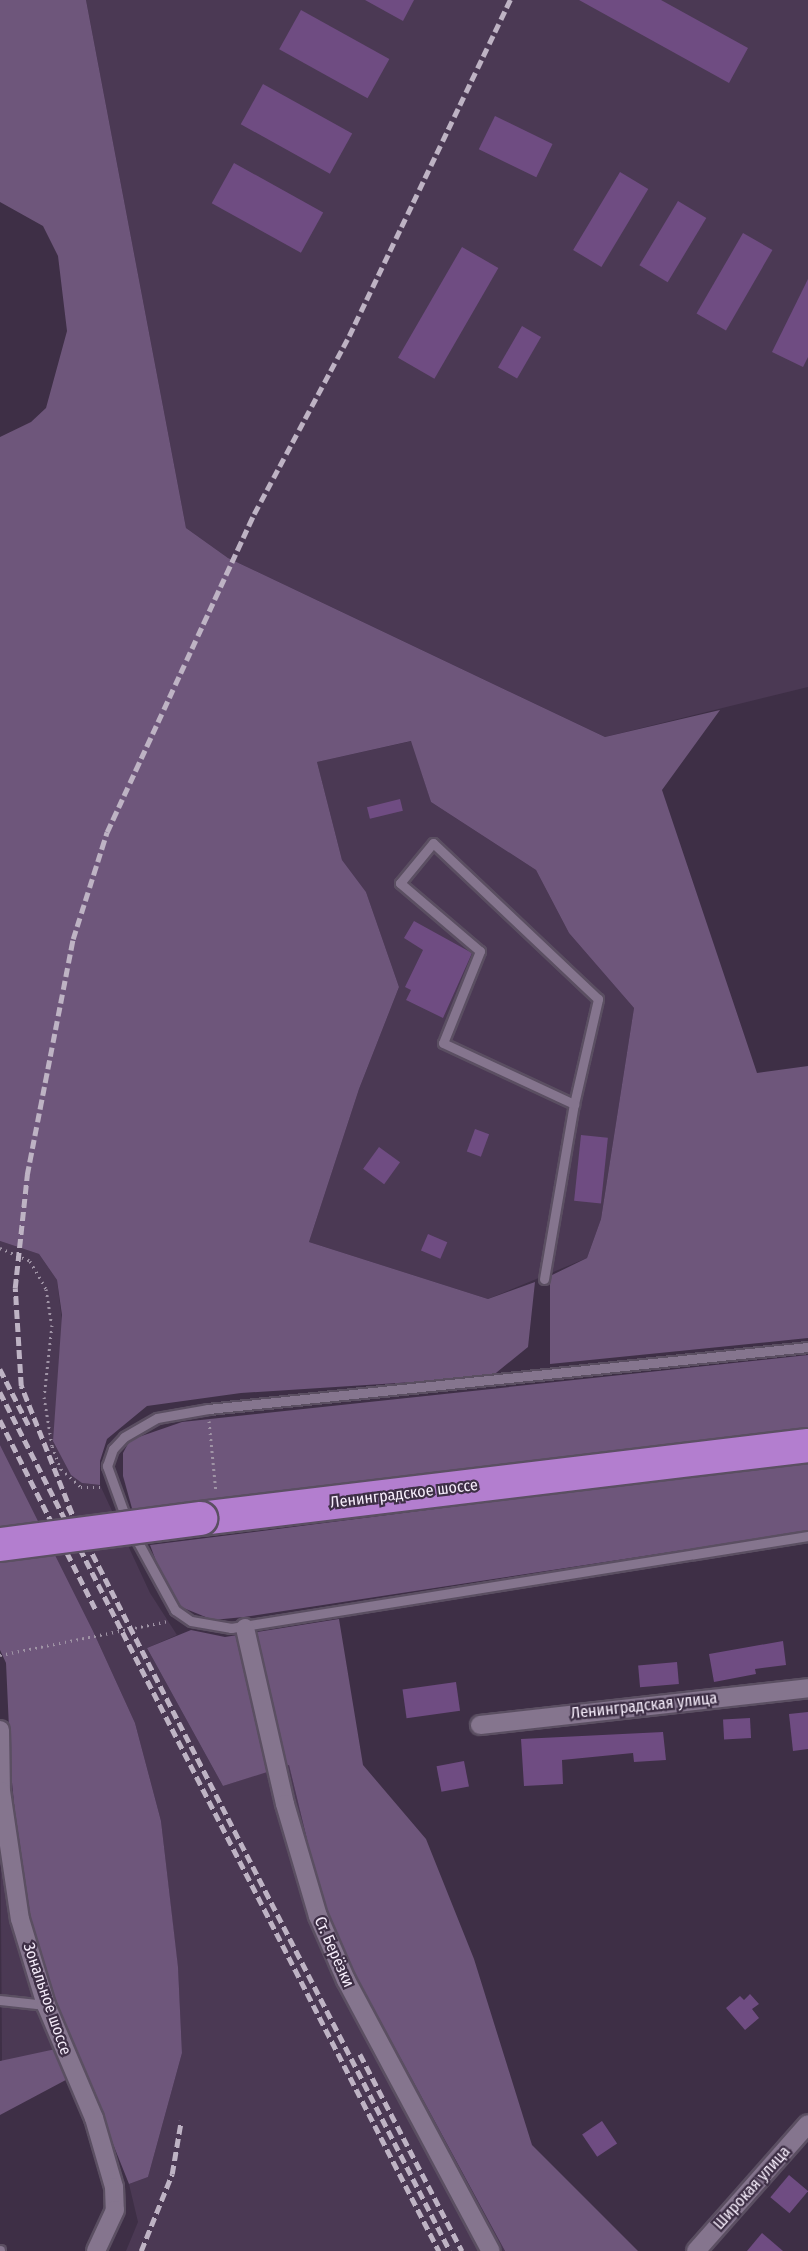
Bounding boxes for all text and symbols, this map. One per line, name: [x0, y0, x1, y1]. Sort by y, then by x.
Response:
street label: Ленинградское шоссе: [329, 1475, 479, 1513]
street label: Ленинградская улица: [570, 1689, 718, 1723]
street label: Ст. Берёзки: [310, 1914, 358, 1990]
street label: Зональное шоссе: [19, 1940, 75, 2058]
street label: Широкая улица: [710, 2142, 794, 2234]

